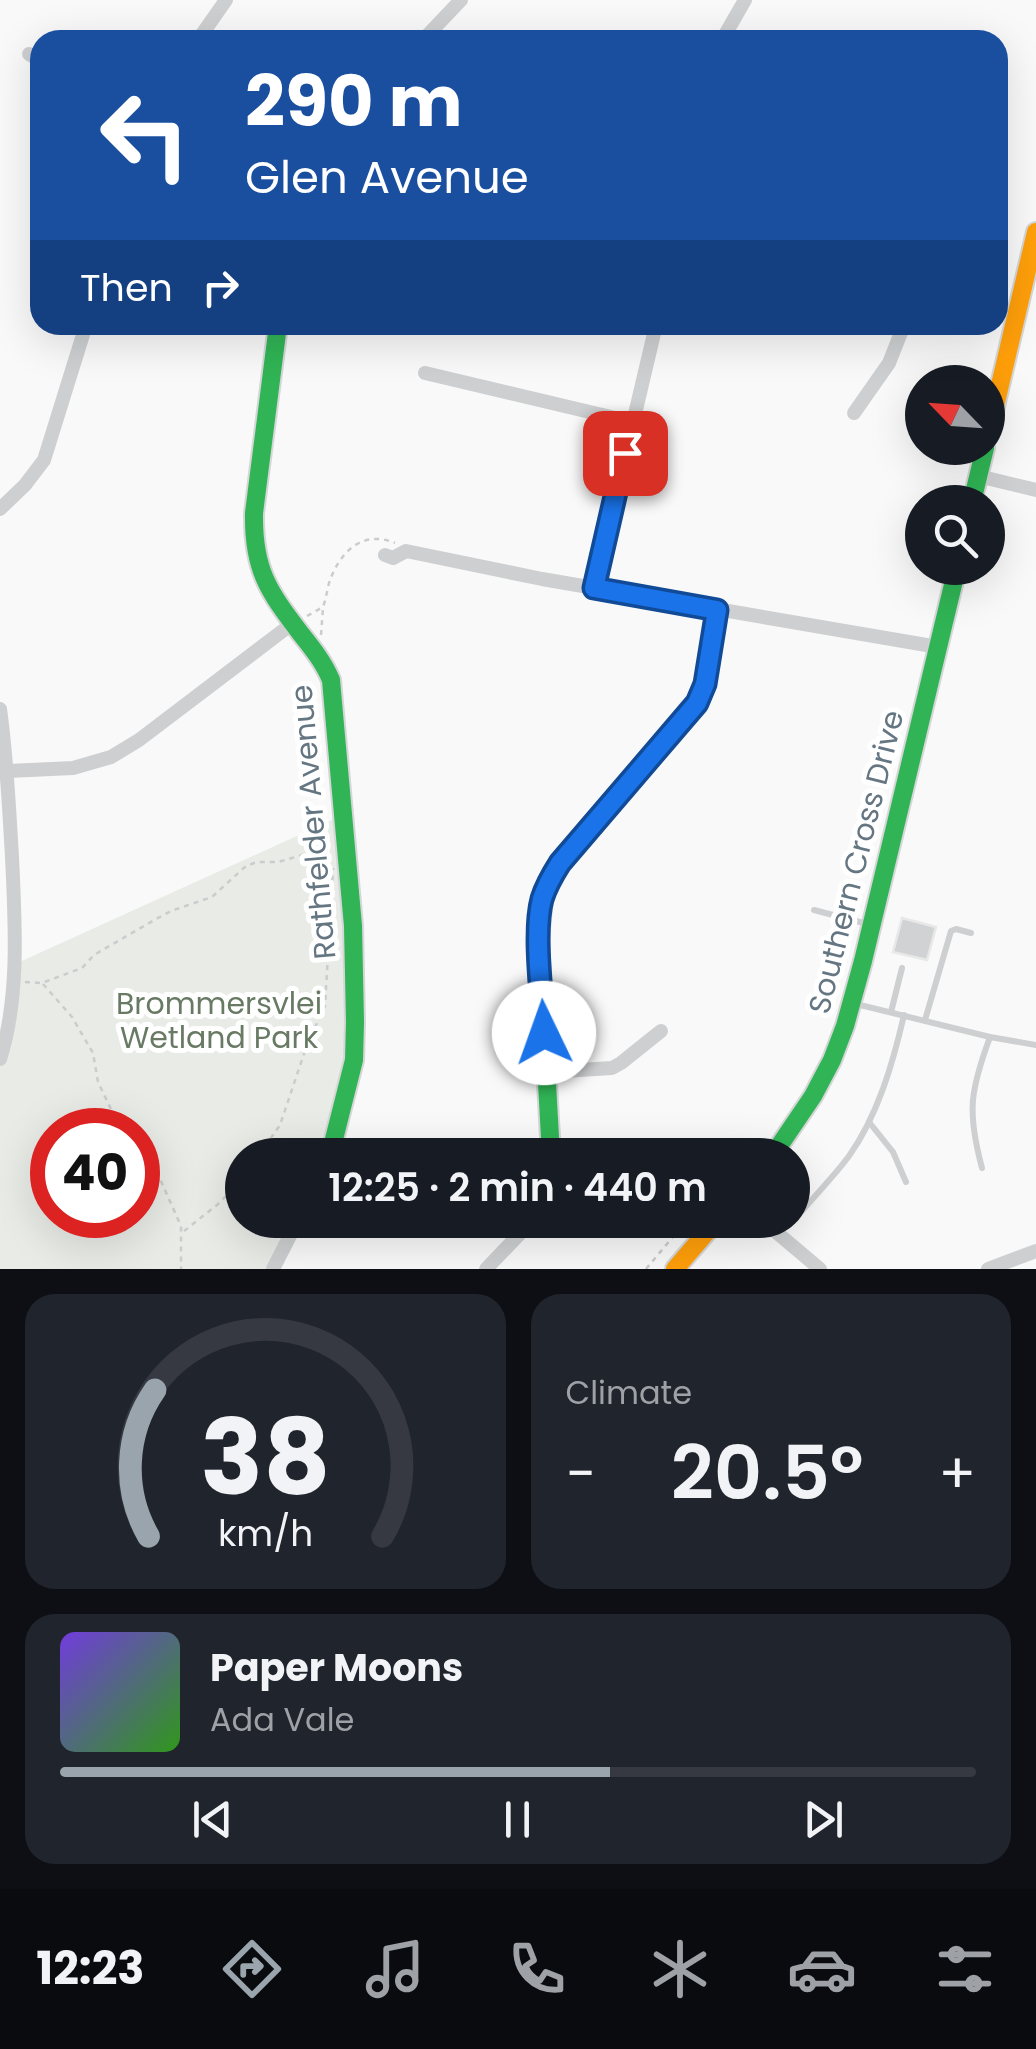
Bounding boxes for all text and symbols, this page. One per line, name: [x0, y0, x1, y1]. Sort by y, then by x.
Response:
text: 290 m: [245, 52, 463, 151]
icon: left: [80, 70, 210, 200]
text: Glen Avenue: [245, 146, 529, 209]
icon: right: [193, 260, 248, 315]
text: Then: [80, 261, 173, 314]
north arrow: [905, 365, 1005, 465]
map controls: [905, 365, 1005, 585]
pin: [583, 411, 668, 496]
icon: arrive: [598, 426, 653, 481]
button: search: [905, 485, 1005, 585]
street label: Rathfelder Avenue: [280, 683, 346, 961]
street label: Southern Cross Drive: [797, 706, 915, 1018]
position arrow: [492, 981, 596, 1085]
park label: Brommersvlei Wetland Park: [116, 982, 322, 1059]
speed limit sign: 40: [30, 1108, 160, 1238]
text: 12:25 · 2 min · 440 m: [328, 1161, 707, 1214]
text: Climate: [566, 1370, 692, 1415]
text: 38: [200, 1385, 330, 1530]
text: 20.5°: [671, 1420, 863, 1525]
text: −: [566, 1435, 596, 1512]
text: +: [938, 1435, 976, 1512]
text: km/h: [218, 1508, 313, 1559]
text: Paper Moons: [210, 1641, 463, 1694]
text: Ada Vale: [210, 1697, 354, 1742]
icon: previous: [185, 1792, 240, 1847]
icon: pause: [490, 1792, 545, 1847]
icon: next: [796, 1792, 851, 1847]
icon: directions: [217, 1934, 287, 2004]
icon: music: [360, 1934, 430, 2004]
icon: phone: [502, 1934, 572, 2004]
icon: climate: [645, 1934, 715, 2004]
icon: car: [787, 1934, 857, 2004]
icon: filters: [930, 1934, 1000, 2004]
text: 12:23: [36, 1937, 145, 2000]

